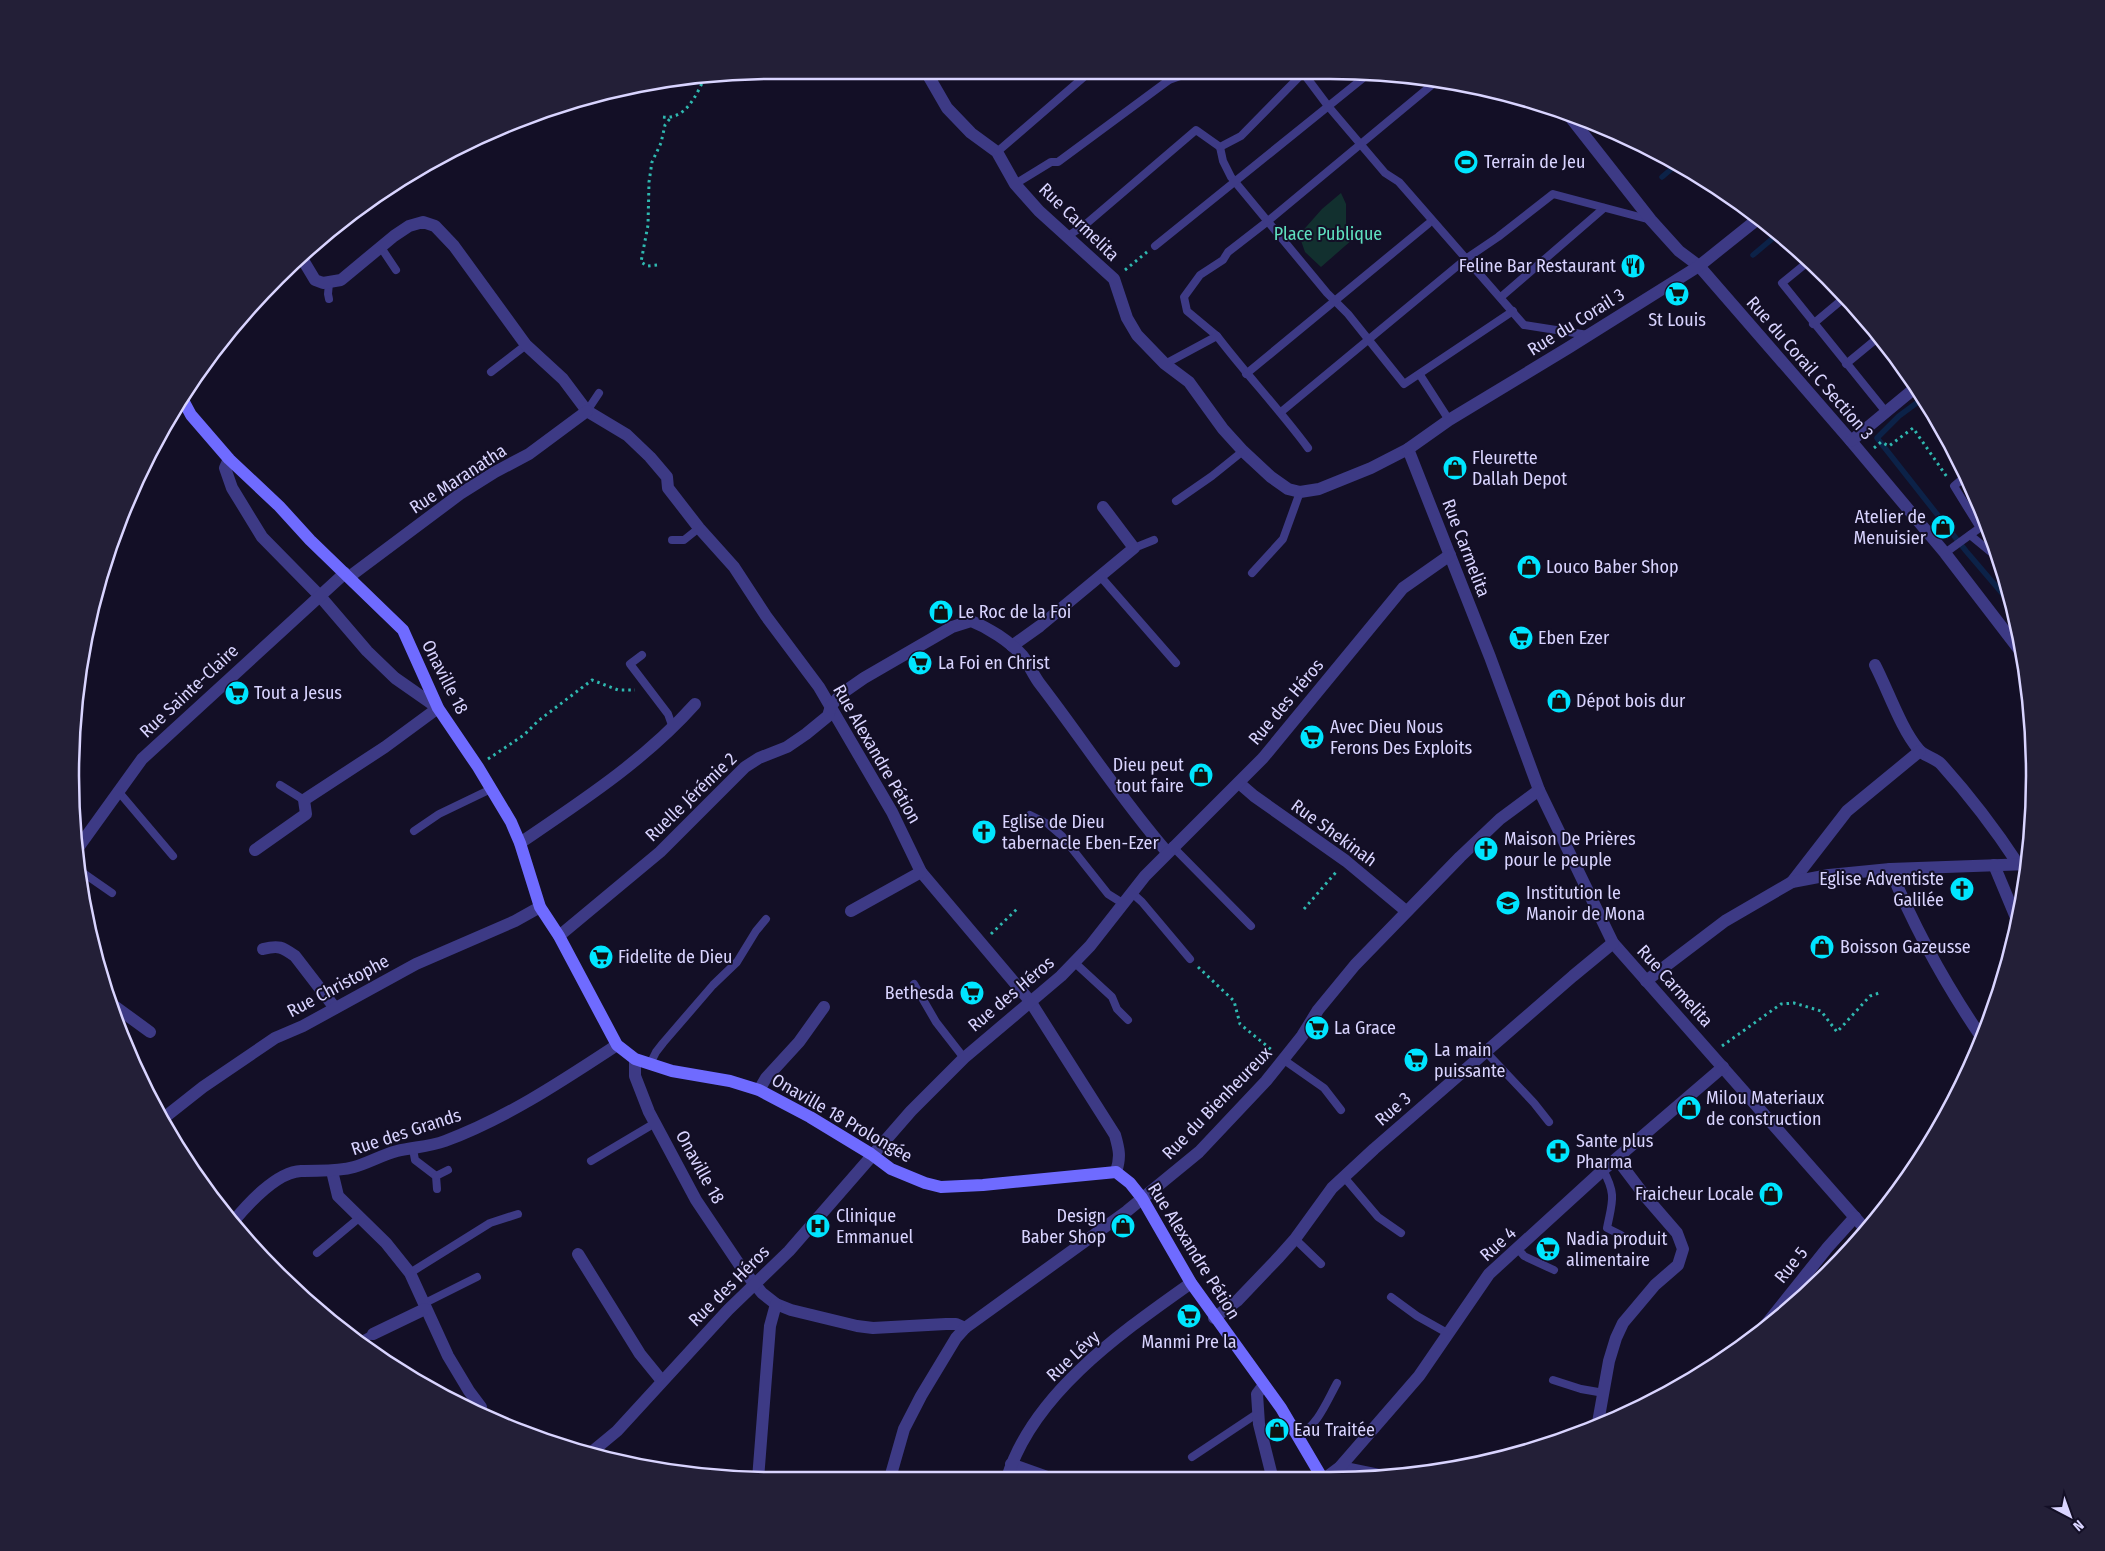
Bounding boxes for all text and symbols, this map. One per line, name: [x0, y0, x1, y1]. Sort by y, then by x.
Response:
sports icon: Terrain de Jeu: [1453, 149, 1479, 175]
place label: Terrain de Jeu: [1484, 151, 1585, 173]
street label: Rue Carmelita: [1034, 178, 1124, 266]
park label: Place Publique: [1274, 223, 1382, 245]
restaurant icon: Feline Bar Restaurant: [1620, 253, 1646, 279]
place label: Feline Bar Restaurant: [1459, 255, 1616, 277]
supermarket icon: St Louis: [1664, 281, 1690, 307]
street label: Rue du Corail 3: [1523, 284, 1629, 360]
street label: Rue du Corail C Section 3: [1742, 292, 1878, 444]
place label: St Louis: [1648, 309, 1706, 331]
street label: Rue Maranatha: [405, 439, 511, 518]
place label: Fleurette Dallah Depot: [1472, 447, 1567, 490]
shop icon: Fleurette Dallah Depot: [1442, 455, 1468, 481]
street label: Rue Carmelita: [1437, 496, 1495, 600]
place label: Atelier de Menuisier: [1853, 506, 1927, 549]
shop icon: Atelier de Menuisier: [1930, 514, 1956, 540]
shop icon: Louco Baber Shop: [1516, 554, 1542, 580]
place label: Louco Baber Shop: [1546, 556, 1679, 578]
shop icon: Le Roc de la Foi: [928, 599, 954, 625]
place label: Le Roc de la Foi: [958, 601, 1071, 623]
supermarket icon: Eben Ezer: [1508, 625, 1534, 651]
place label: Eben Ezer: [1538, 627, 1610, 649]
street label: Onaville 18: [417, 636, 473, 718]
street label: Rue Sainte-Claire: [135, 640, 243, 742]
supermarket icon: La Foi en Christ: [907, 650, 933, 676]
place label: La Foi en Christ: [938, 652, 1050, 674]
street label: Rue des Héros: [1244, 654, 1329, 749]
supermarket icon: Tout a Jesus: [224, 680, 250, 706]
street label: Rue Alexandre Pétion: [828, 681, 926, 827]
place label: Tout a Jesus: [254, 682, 342, 704]
shop icon: Dépot bois dur: [1546, 688, 1572, 714]
place label: Dépot bois dur: [1576, 690, 1686, 712]
place label: Avec Dieu Nous Ferons Des Exploits: [1330, 716, 1473, 759]
supermarket icon: Avec Dieu Nous Ferons Des Exploits: [1299, 724, 1325, 750]
street label: Ruelle Jérémie 2: [641, 748, 741, 846]
place label: Dieu peut tout faire: [1113, 754, 1184, 797]
shop icon: Dieu peut tout faire: [1188, 762, 1214, 788]
street label: Rue Shekinah: [1287, 795, 1381, 871]
place label: Eglise de Dieu tabernacle Eben-Ezer: [1002, 811, 1159, 854]
church icon: Eglise de Dieu tabernacle Eben-Ezer: [971, 819, 997, 845]
place label: Maison De Prières pour le peuple: [1504, 828, 1636, 871]
church icon: Maison De Prières pour le peuple: [1473, 836, 1499, 862]
place label: Eglise Adventiste Galilée: [1819, 868, 1944, 911]
church icon: Eglise Adventiste Galilée: [1949, 876, 1975, 902]
place label: Institution le Manoir de Mona: [1526, 882, 1645, 925]
school or university icon: Institution le Manoir de Mona: [1495, 890, 1521, 916]
shop icon: Boisson Gazeusse: [1809, 934, 1835, 960]
place label: Boisson Gazeusse: [1840, 936, 1971, 958]
street label: Rue Carmelita: [1632, 940, 1718, 1032]
supermarket icon: Fidelite de Dieu: [588, 944, 614, 970]
place label: Fidelite de Dieu: [618, 946, 732, 968]
street label: Rue Christophe: [283, 950, 393, 1022]
street label: Rue des Héros: [964, 951, 1059, 1036]
supermarket icon: Bethesda: [959, 980, 985, 1006]
place label: Bethesda: [885, 982, 954, 1004]
supermarket icon: La Grace: [1304, 1015, 1330, 1041]
place label: La Grace: [1334, 1017, 1396, 1039]
place label: La main puissante: [1434, 1039, 1506, 1082]
street label: Rue du Bienheureux: [1158, 1042, 1276, 1164]
supermarket icon: La main puissante: [1403, 1047, 1429, 1073]
street label: Onaville 18 Prolongée: [768, 1069, 916, 1167]
street label: Rue 3: [1371, 1087, 1415, 1131]
place label: Milou Materiaux de construction: [1706, 1087, 1824, 1130]
shop icon: Milou Materiaux de construction: [1676, 1095, 1702, 1121]
street label: Rue des Grands: [348, 1104, 464, 1160]
street label: Onaville 18: [671, 1126, 729, 1208]
place label: Sante plus Pharma: [1576, 1130, 1654, 1173]
pharmacy icon: Sante plus Pharma: [1545, 1138, 1571, 1164]
street label: Rue Alexandre Pétion: [1143, 1179, 1245, 1323]
shop icon: Fraicheur Locale: [1758, 1181, 1784, 1207]
place label: Fraicheur Locale: [1635, 1183, 1754, 1205]
place label: Clinique Emmanuel: [836, 1205, 914, 1248]
place label: Design Baber Shop: [1021, 1205, 1106, 1248]
hospital icon: Clinique Emmanuel: [805, 1213, 831, 1239]
shop icon: Design Baber Shop: [1110, 1213, 1136, 1239]
street label: Rue 4: [1475, 1222, 1521, 1266]
place label: Nadia produit alimentaire: [1566, 1228, 1667, 1271]
supermarket icon: Nadia produit alimentaire: [1535, 1236, 1561, 1262]
street label: Rue des Héros: [684, 1241, 774, 1331]
street label: Rue 5: [1770, 1242, 1812, 1288]
supermarket icon: Manmi Pre la: [1176, 1303, 1202, 1329]
street label: Rue Lévy: [1042, 1326, 1104, 1386]
place label: Manmi Pre la: [1141, 1331, 1237, 1353]
shop icon: Eau Traitée: [1264, 1417, 1290, 1443]
place label: Eau Traitée: [1294, 1419, 1375, 1441]
north arrow: [2045, 1491, 2095, 1541]
text: N: [2069, 1516, 2087, 1535]

